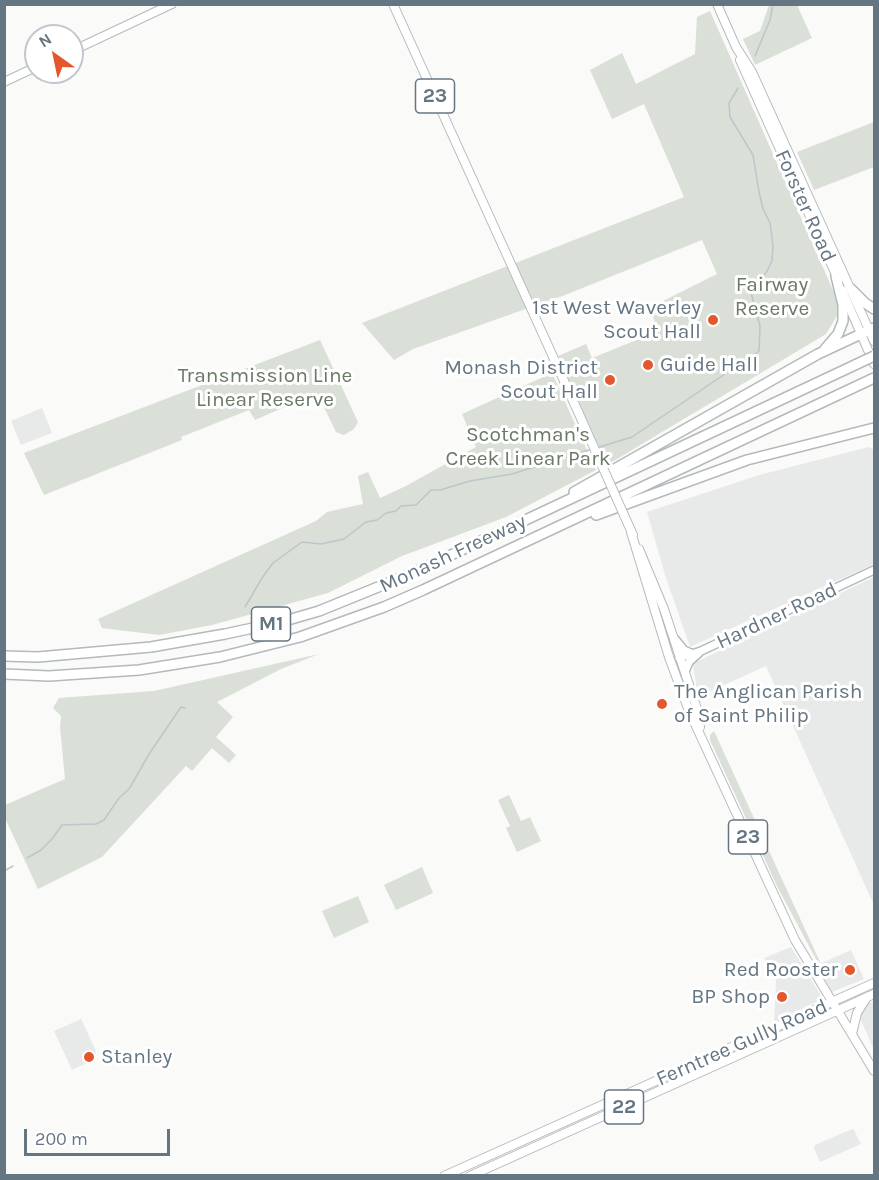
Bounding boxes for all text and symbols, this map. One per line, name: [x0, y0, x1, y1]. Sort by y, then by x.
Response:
north arrow: [24, 24, 84, 84]
text: N: [35, 29, 55, 51]
road number: 23: [416, 79, 454, 113]
street label: Forster Road: [769, 146, 841, 266]
park label: Fairway Reserve: [735, 272, 809, 322]
place label: 1st West Waverley Scout Hall: [532, 295, 701, 345]
marker: 1st West Waverley Scout Hall: [706, 313, 720, 327]
place label: Guide Hall: [660, 352, 758, 378]
place label: Monash District Scout Hall: [444, 355, 598, 405]
marker: Guide Hall: [641, 358, 655, 372]
park label: Transmission Line Linear Reserve: [178, 363, 352, 413]
marker: Monash District Scout Hall: [603, 373, 617, 387]
park label: Scotchman's Creek Linear Park: [445, 422, 611, 472]
street label: Monash Freeway: [376, 509, 530, 599]
street label: Hardner Road: [713, 577, 841, 655]
road number: M1: [252, 607, 290, 641]
place label: The Anglican Parish of Saint Philip: [674, 679, 862, 729]
marker: The Anglican Parish of Saint Philip: [655, 697, 669, 711]
road number: 23: [728, 820, 768, 854]
place label: Red Rooster: [724, 957, 838, 983]
marker: Red Rooster: [843, 963, 857, 977]
place label: BP Shop: [691, 984, 770, 1010]
marker: BP Shop: [775, 990, 789, 1004]
street label: Ferntree Gully Road: [653, 994, 831, 1092]
place label: Stanley: [101, 1044, 172, 1070]
marker: Stanley: [82, 1050, 96, 1064]
road number: 22: [604, 1090, 644, 1124]
scale bar: [27, 1117, 172, 1155]
text: 200 m: [35, 1128, 88, 1150]

